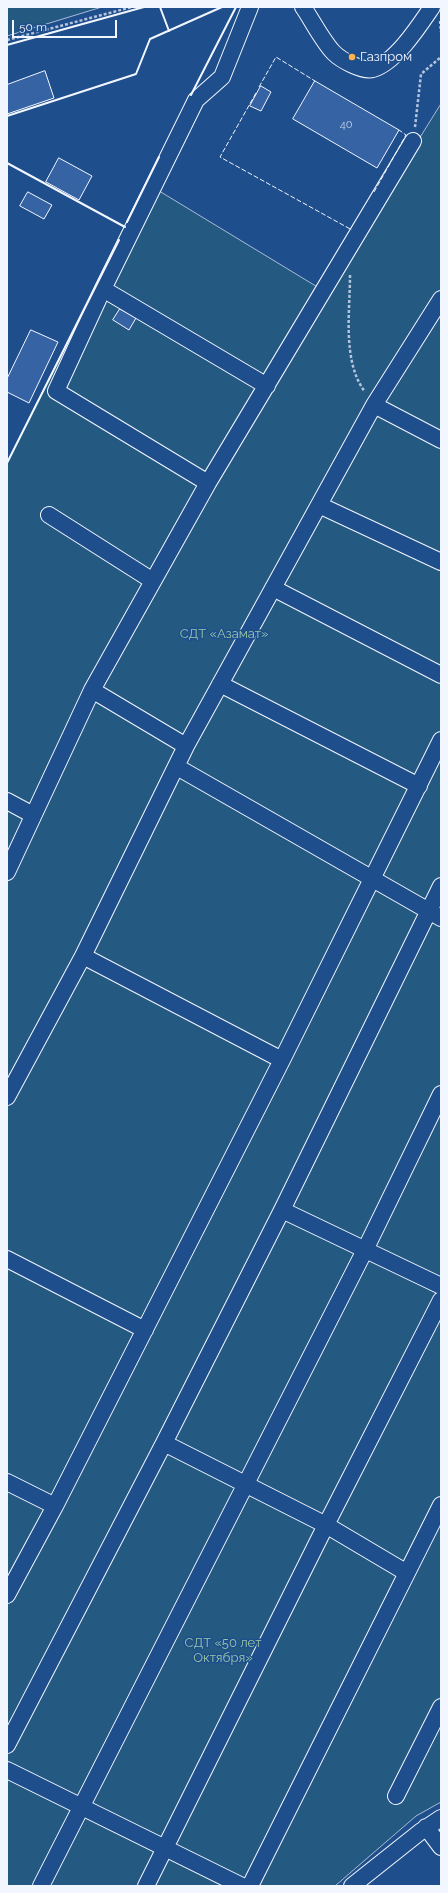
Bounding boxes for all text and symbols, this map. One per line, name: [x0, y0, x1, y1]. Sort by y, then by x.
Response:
scale bar: [14, 12, 119, 38]
text: 50 m: [19, 20, 47, 34]
place label: Газпром: [360, 49, 412, 65]
marker: Газпром: [347, 52, 357, 62]
house number: 40: [340, 118, 352, 132]
park label: СДТ «Азамат»: [180, 626, 268, 642]
park label: СДТ «50 лет Октября»: [185, 1635, 261, 1666]

